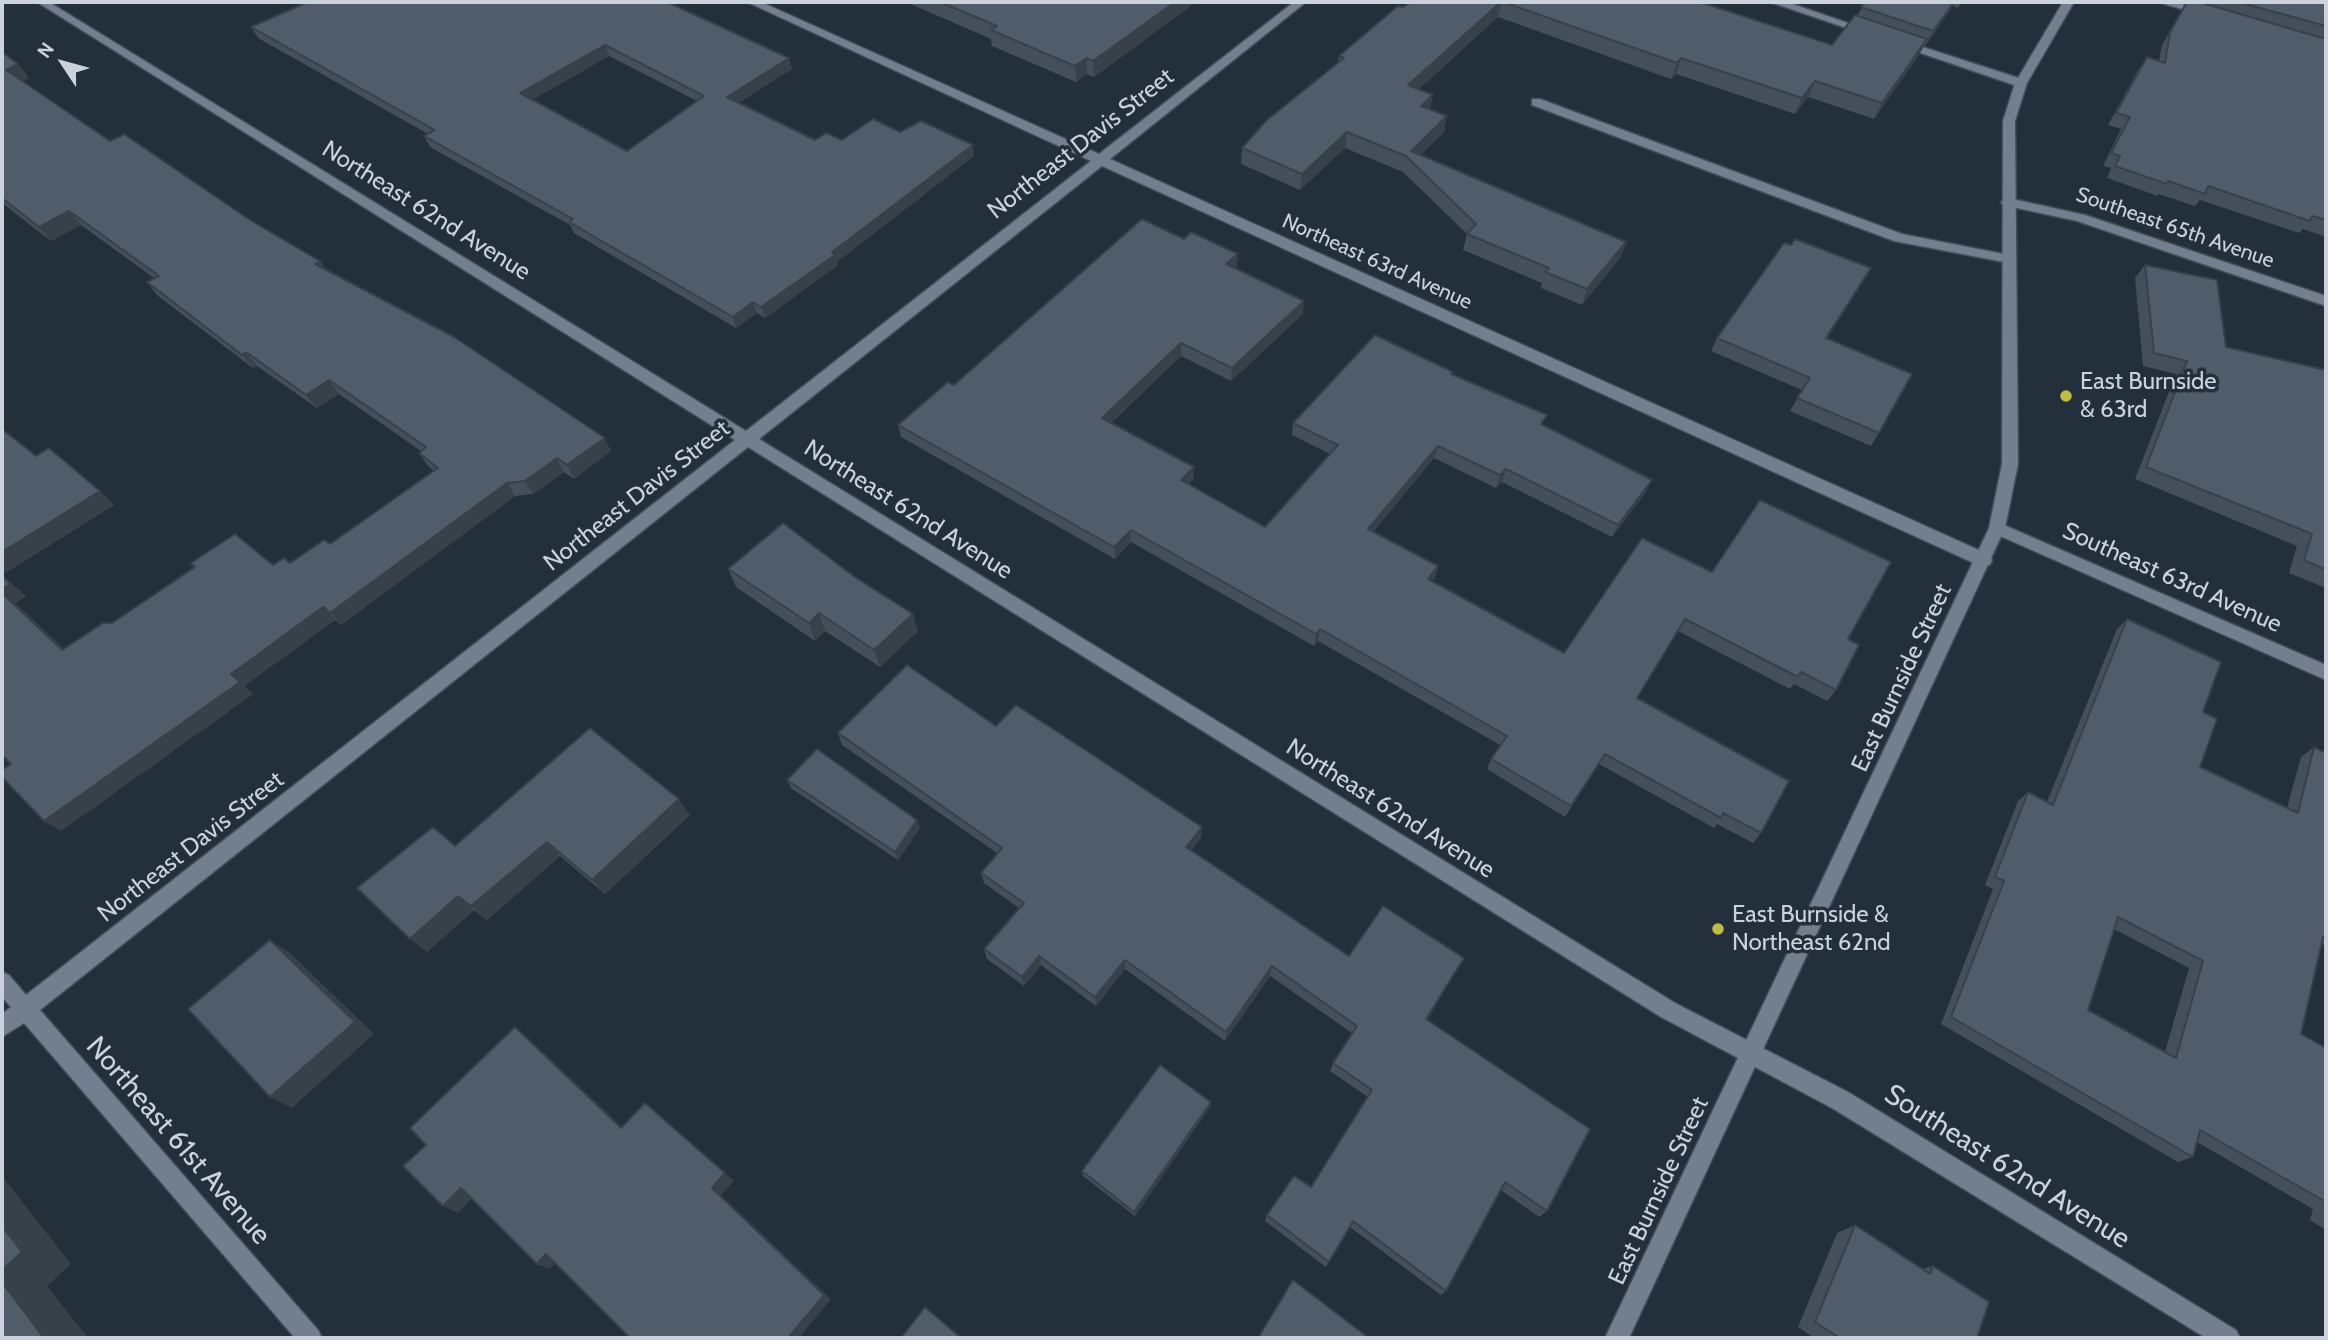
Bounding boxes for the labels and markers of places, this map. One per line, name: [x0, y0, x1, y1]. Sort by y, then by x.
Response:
place label: East Burnside & 63rd: [2080, 368, 2217, 424]
marker: East Burnside & 63rd: [2058, 388, 2074, 404]
place label: East Burnside & Northeast 62nd: [1732, 901, 1891, 957]
marker: East Burnside & Northeast 62nd: [1710, 921, 1726, 937]

